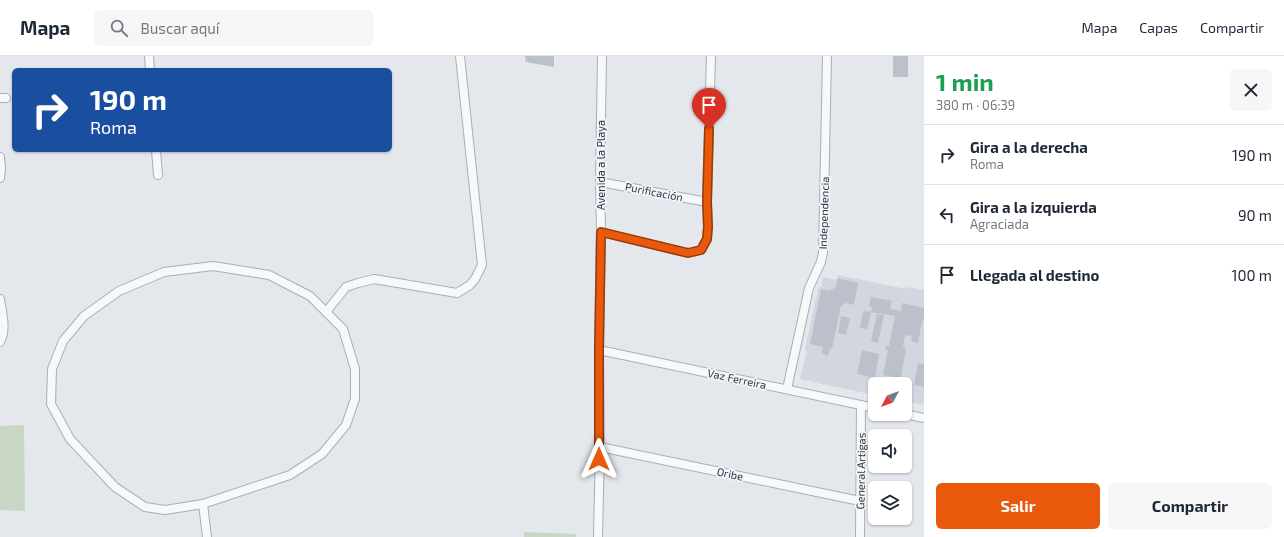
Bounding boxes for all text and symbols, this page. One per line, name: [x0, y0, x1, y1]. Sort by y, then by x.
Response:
search box: [94, 10, 374, 46]
text: Mapa: [20, 16, 70, 39]
icon: search: [108, 17, 130, 39]
text: Buscar aquí: [140, 19, 220, 37]
text: Mapa: [1082, 19, 1117, 36]
text: Capas: [1139, 19, 1178, 36]
text: Compartir: [1200, 19, 1264, 36]
text: 1 min: [936, 67, 994, 96]
button: close: [1230, 69, 1272, 111]
text: 190 m: [90, 82, 167, 116]
icon: right: [24, 84, 76, 136]
pin: [692, 88, 726, 129]
icon: arrive: [698, 94, 720, 116]
text: 380 m · 06:39: [936, 97, 1015, 113]
text: Roma: [90, 116, 137, 138]
street label: Avenida a la Playa: [594, 120, 607, 210]
text: Gira a la derecha: [970, 138, 1088, 156]
icon: right: [936, 144, 958, 166]
text: 190 m: [1232, 146, 1272, 164]
text: Roma: [970, 156, 1004, 172]
street label: Independencia: [816, 176, 831, 250]
street label: Purificación: [624, 180, 684, 203]
text: Gira a la izquierda: [970, 198, 1097, 216]
icon: left: [936, 204, 958, 226]
text: 90 m: [1238, 206, 1272, 224]
text: Agraciada: [970, 216, 1029, 232]
icon: arrive: [936, 264, 958, 286]
text: Llegada al destino: [970, 266, 1099, 284]
text: 100 m: [1231, 266, 1272, 284]
street label: Vaz Ferreira: [706, 366, 768, 391]
north arrow: [868, 377, 912, 421]
map controls: [868, 377, 912, 525]
button: sound: [868, 429, 912, 473]
street label: General Artigas: [853, 432, 868, 509]
position arrow: [578, 438, 620, 480]
street label: Oribe: [716, 464, 745, 483]
button: layers: [868, 481, 912, 525]
button: Salir: [936, 483, 1100, 529]
button: Compartir: [1108, 483, 1272, 529]

